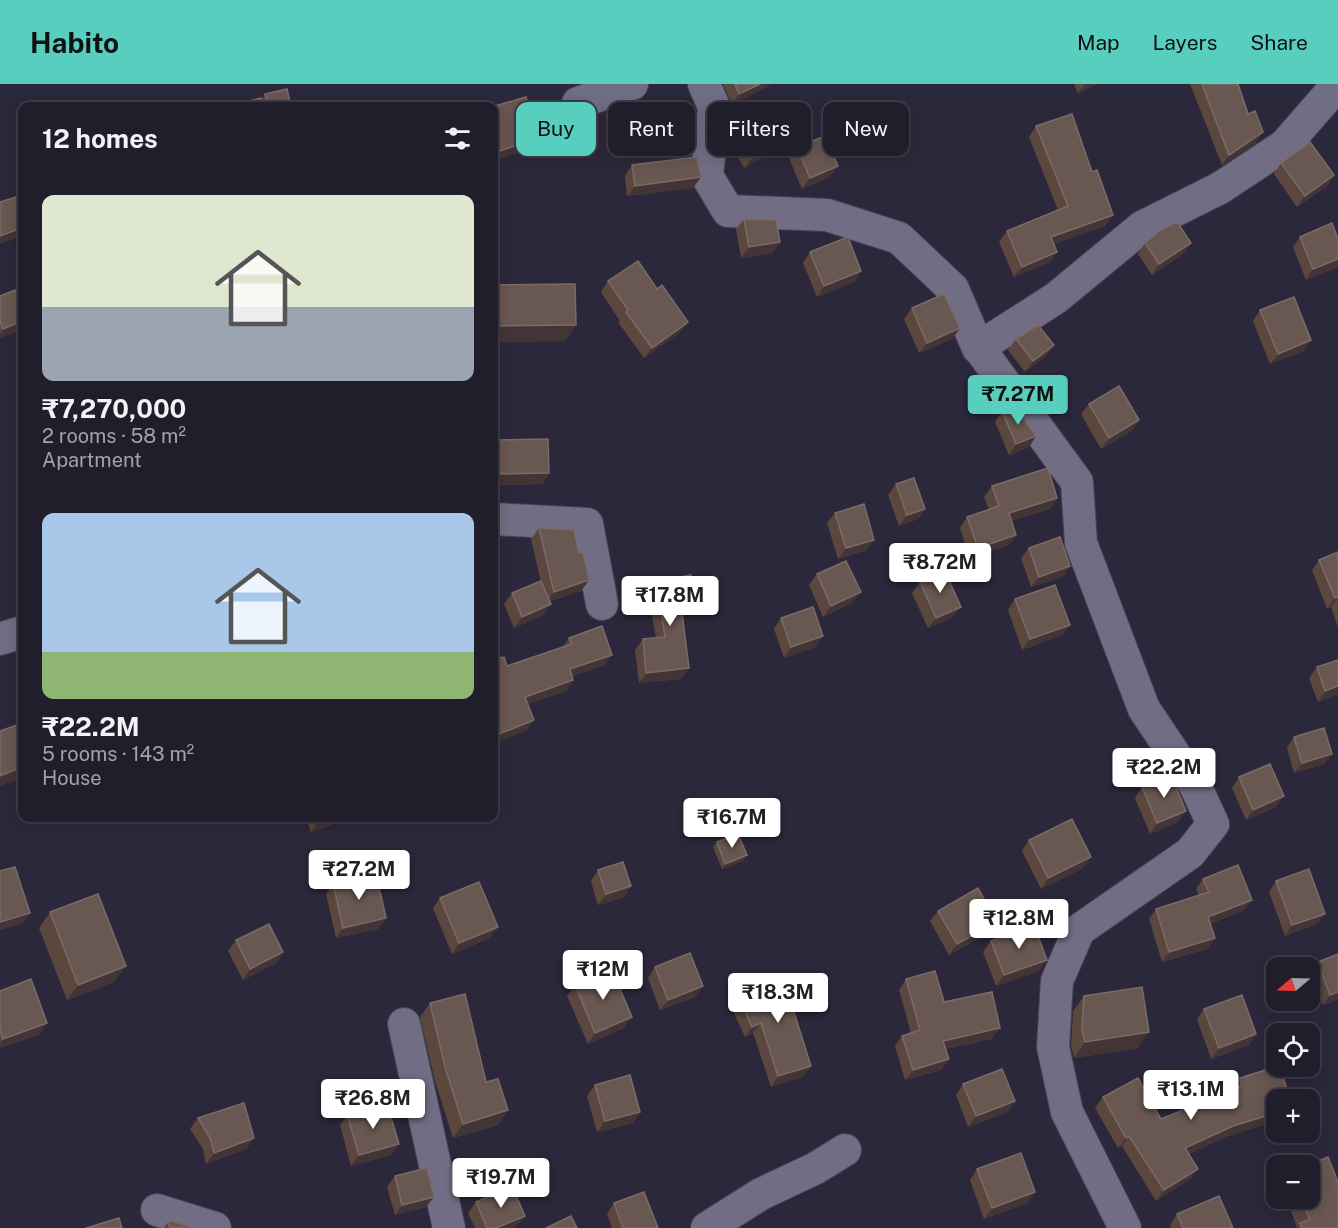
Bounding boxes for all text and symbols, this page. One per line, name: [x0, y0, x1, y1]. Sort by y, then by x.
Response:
text: Habito: [30, 26, 119, 59]
text: Map: [1077, 30, 1120, 55]
text: Layers: [1153, 30, 1217, 55]
text: Share: [1250, 30, 1308, 55]
chip: Buy: [516, 102, 596, 156]
chip: Rent: [608, 102, 695, 156]
chip: Filters: [707, 102, 811, 156]
chip: New: [823, 102, 909, 156]
icon: filters: [441, 122, 474, 155]
text: 12 homes: [42, 123, 158, 154]
icon: home: [204, 234, 312, 342]
pin: ₹7.27M: [969, 375, 1067, 426]
text: ₹7.27M: [982, 382, 1054, 406]
text: ₹7,270,000: [42, 393, 186, 424]
text: 2 rooms · 58 m²: [42, 424, 186, 448]
text: Apartment: [42, 448, 142, 472]
pin: ₹8.72M: [891, 543, 989, 594]
text: ₹8.72M: [903, 550, 977, 574]
icon: home: [204, 552, 312, 660]
pin: ₹17.8M: [621, 576, 719, 627]
text: ₹17.8M: [636, 583, 704, 607]
text: ₹22.2M: [42, 711, 140, 742]
text: 5 rooms · 143 m²: [42, 742, 194, 766]
pin: ₹22.2M: [1115, 748, 1213, 799]
text: ₹22.2M: [1126, 755, 1202, 779]
text: House: [42, 766, 102, 790]
pin: ₹16.7M: [683, 798, 781, 849]
text: ₹16.7M: [697, 805, 767, 829]
pin: ₹27.2M: [310, 850, 408, 901]
text: ₹27.2M: [323, 857, 395, 881]
pin: ₹12.8M: [970, 899, 1068, 950]
text: ₹12.8M: [983, 906, 1055, 930]
pin: ₹12M: [567, 950, 639, 1001]
text: ₹12M: [577, 957, 629, 981]
north arrow: [1266, 957, 1320, 1011]
map controls: [1266, 957, 1320, 1209]
pin: ₹18.3M: [729, 973, 827, 1024]
text: ₹18.3M: [742, 980, 814, 1004]
button: locate: [1266, 1023, 1320, 1077]
pin: ₹13.1M: [1142, 1070, 1240, 1121]
text: ₹13.1M: [1157, 1077, 1225, 1101]
pin: ₹26.8M: [324, 1079, 422, 1130]
text: ₹26.8M: [335, 1086, 411, 1110]
button: +: [1266, 1089, 1320, 1143]
button: −: [1266, 1155, 1320, 1209]
pin: ₹19.7M: [452, 1158, 550, 1209]
text: ₹19.7M: [466, 1165, 536, 1189]

